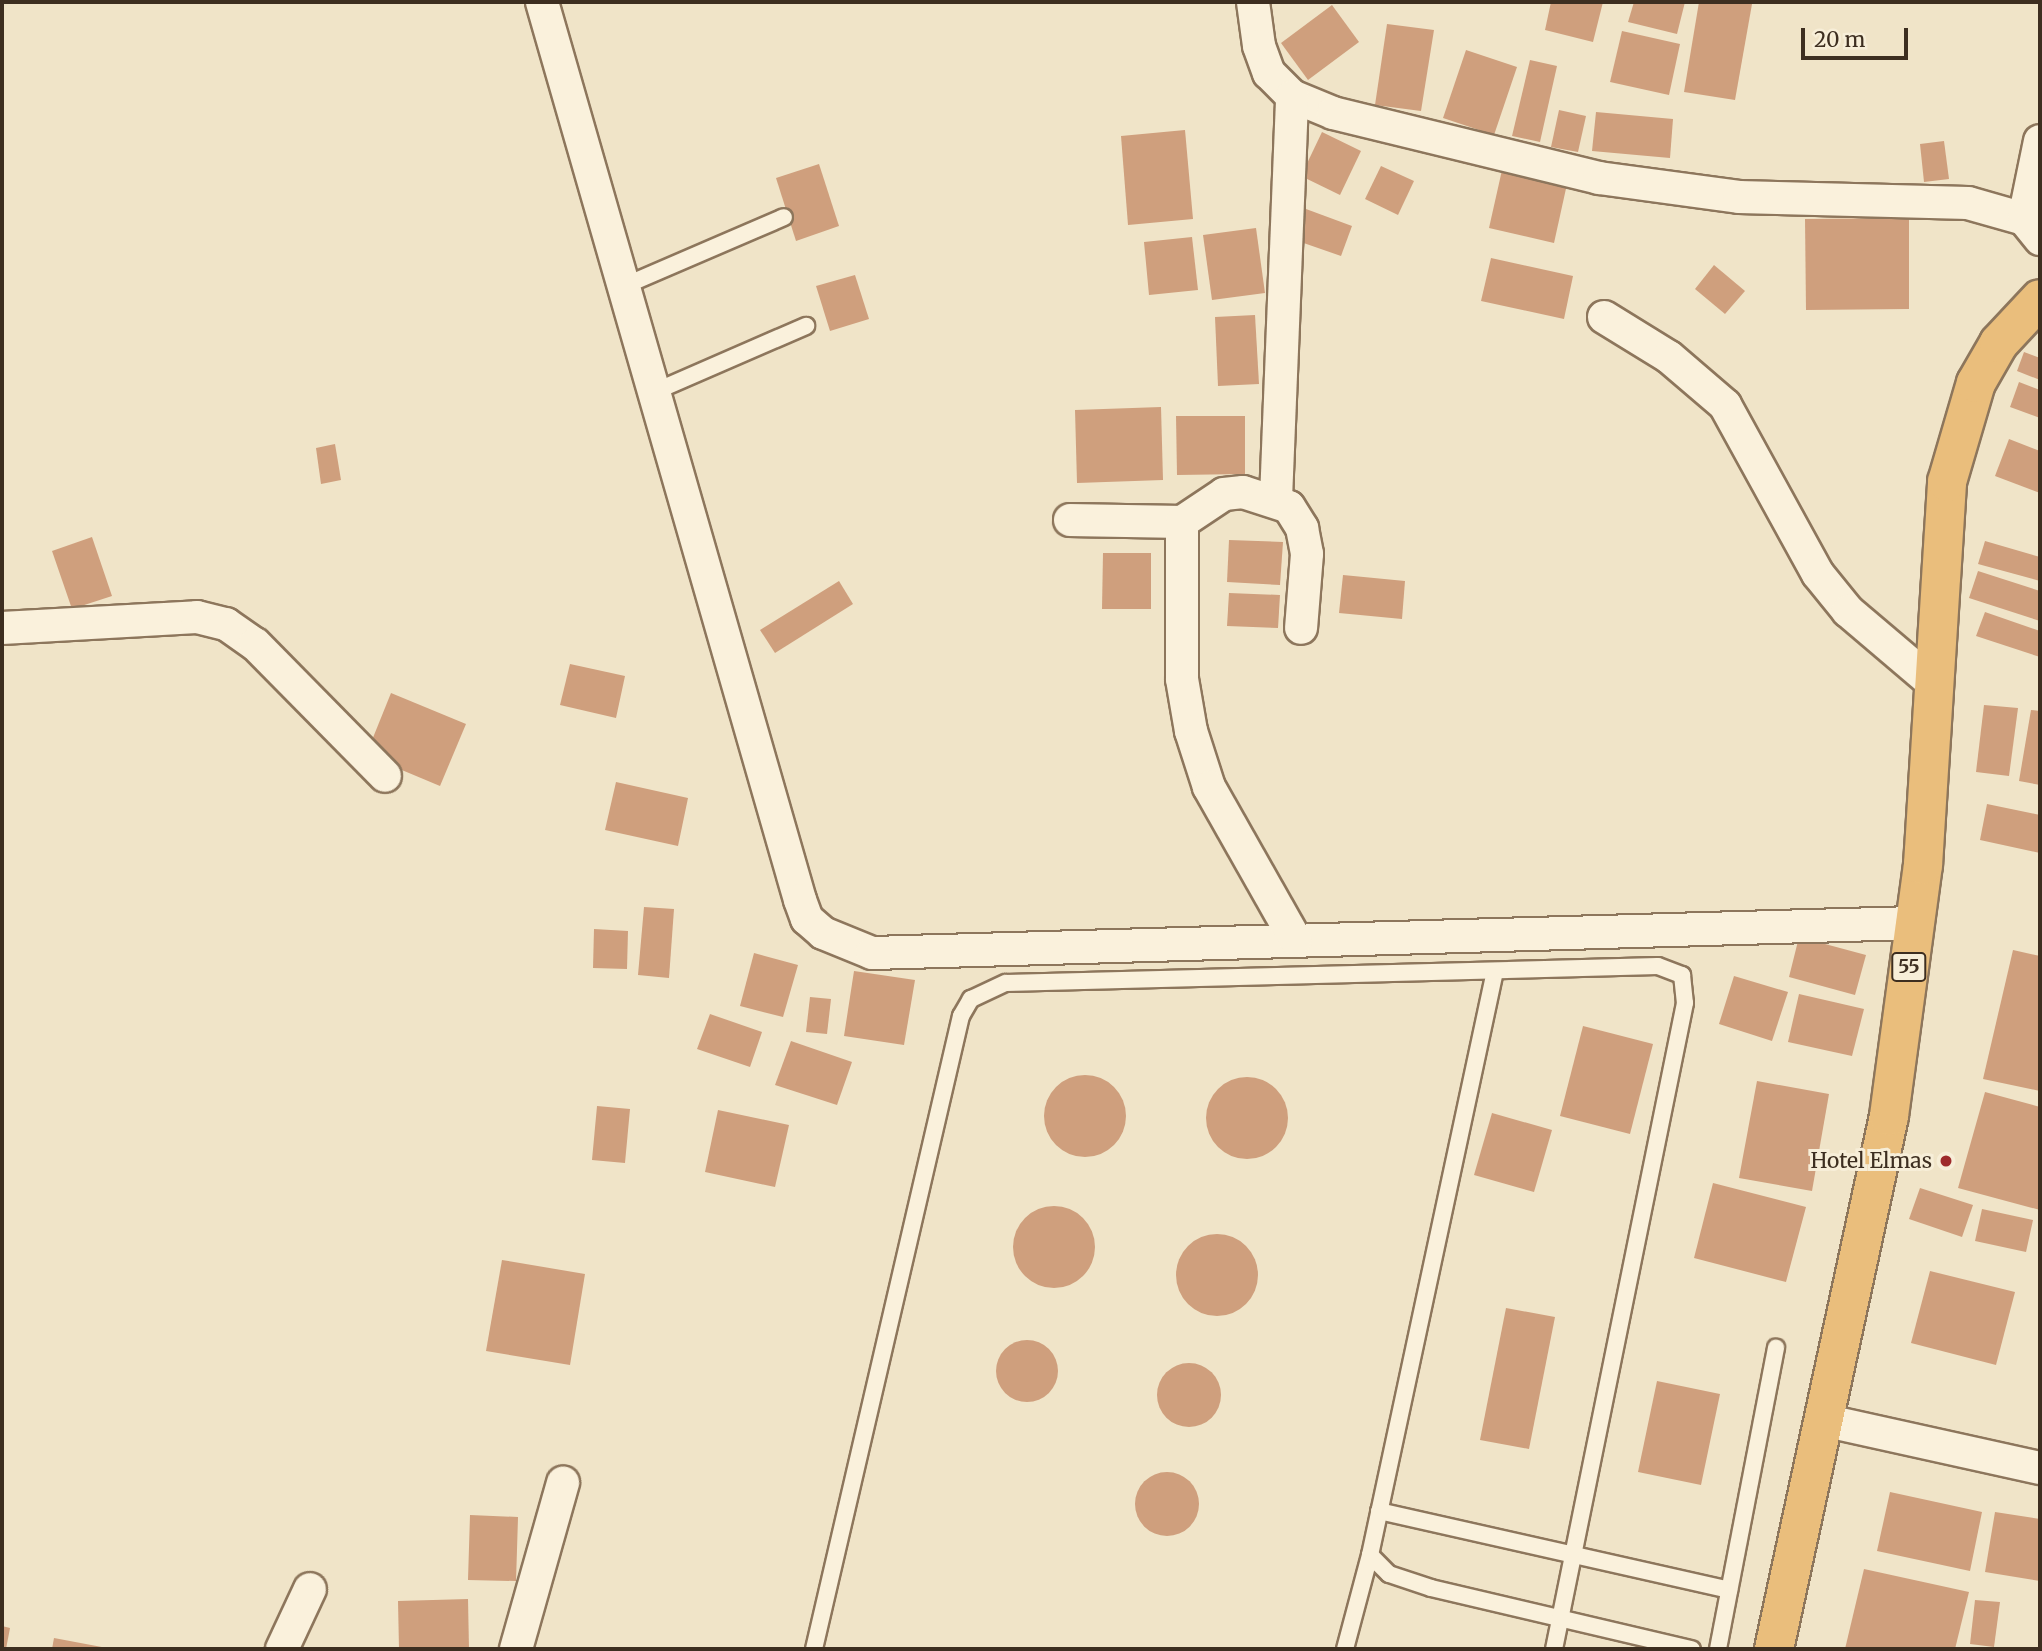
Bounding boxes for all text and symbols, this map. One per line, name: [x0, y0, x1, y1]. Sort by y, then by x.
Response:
scale bar: [1804, 14, 1911, 58]
text: 20 m: [1814, 26, 1865, 53]
road number: 55: [1890, 951, 1928, 982]
place label: Hotel Elmas: [1810, 1148, 1932, 1174]
marker: Hotel Elmas: [1938, 1153, 1954, 1169]

